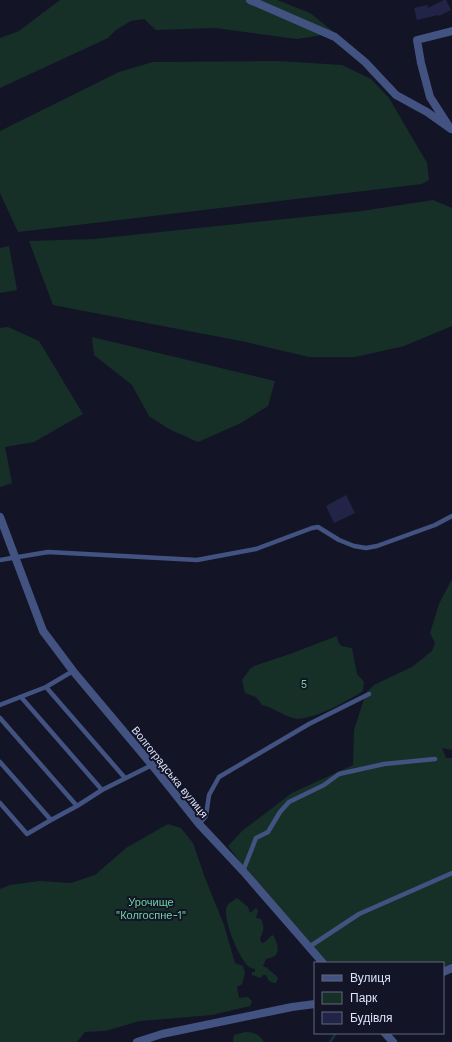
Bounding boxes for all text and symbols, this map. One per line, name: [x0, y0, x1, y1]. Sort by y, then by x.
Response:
park label: 5: [301, 678, 307, 691]
street label: Волгоградська вулиця: [129, 724, 211, 821]
park label: Урочище "Колгоспне-1": [116, 896, 186, 922]
legend: [314, 962, 444, 1034]
text: Вулиця: [350, 971, 391, 985]
text: Парк: [350, 991, 378, 1005]
text: Будівля: [350, 1011, 392, 1025]

